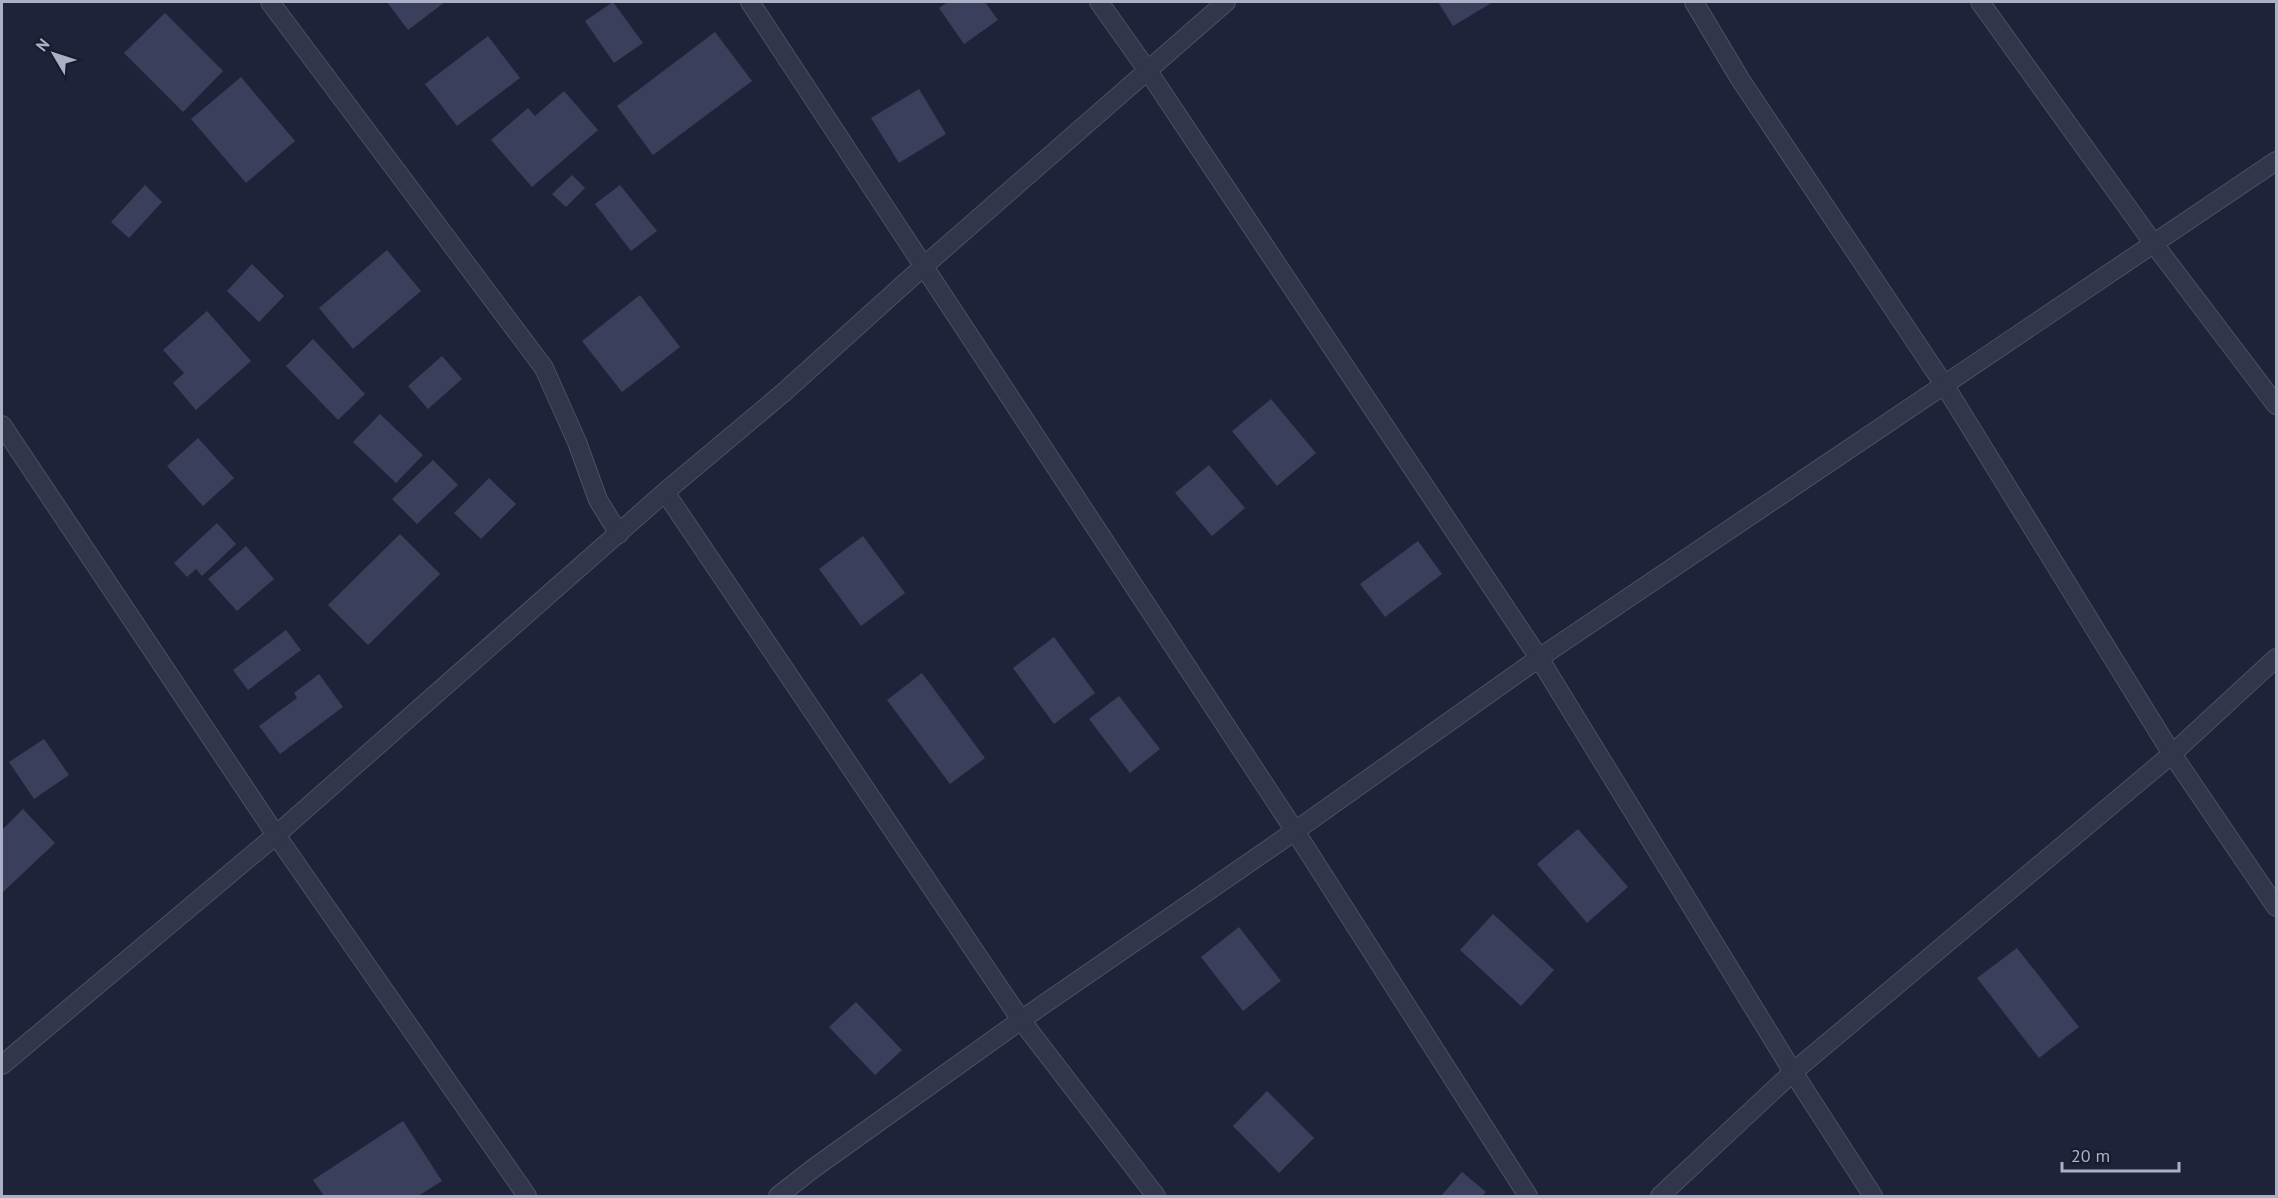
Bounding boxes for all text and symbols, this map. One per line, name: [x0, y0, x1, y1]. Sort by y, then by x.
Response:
north arrow: [24, 24, 84, 84]
text: N: [31, 34, 53, 55]
scale bar: [2062, 1135, 2179, 1173]
text: 20 m: [2071, 1144, 2110, 1167]

